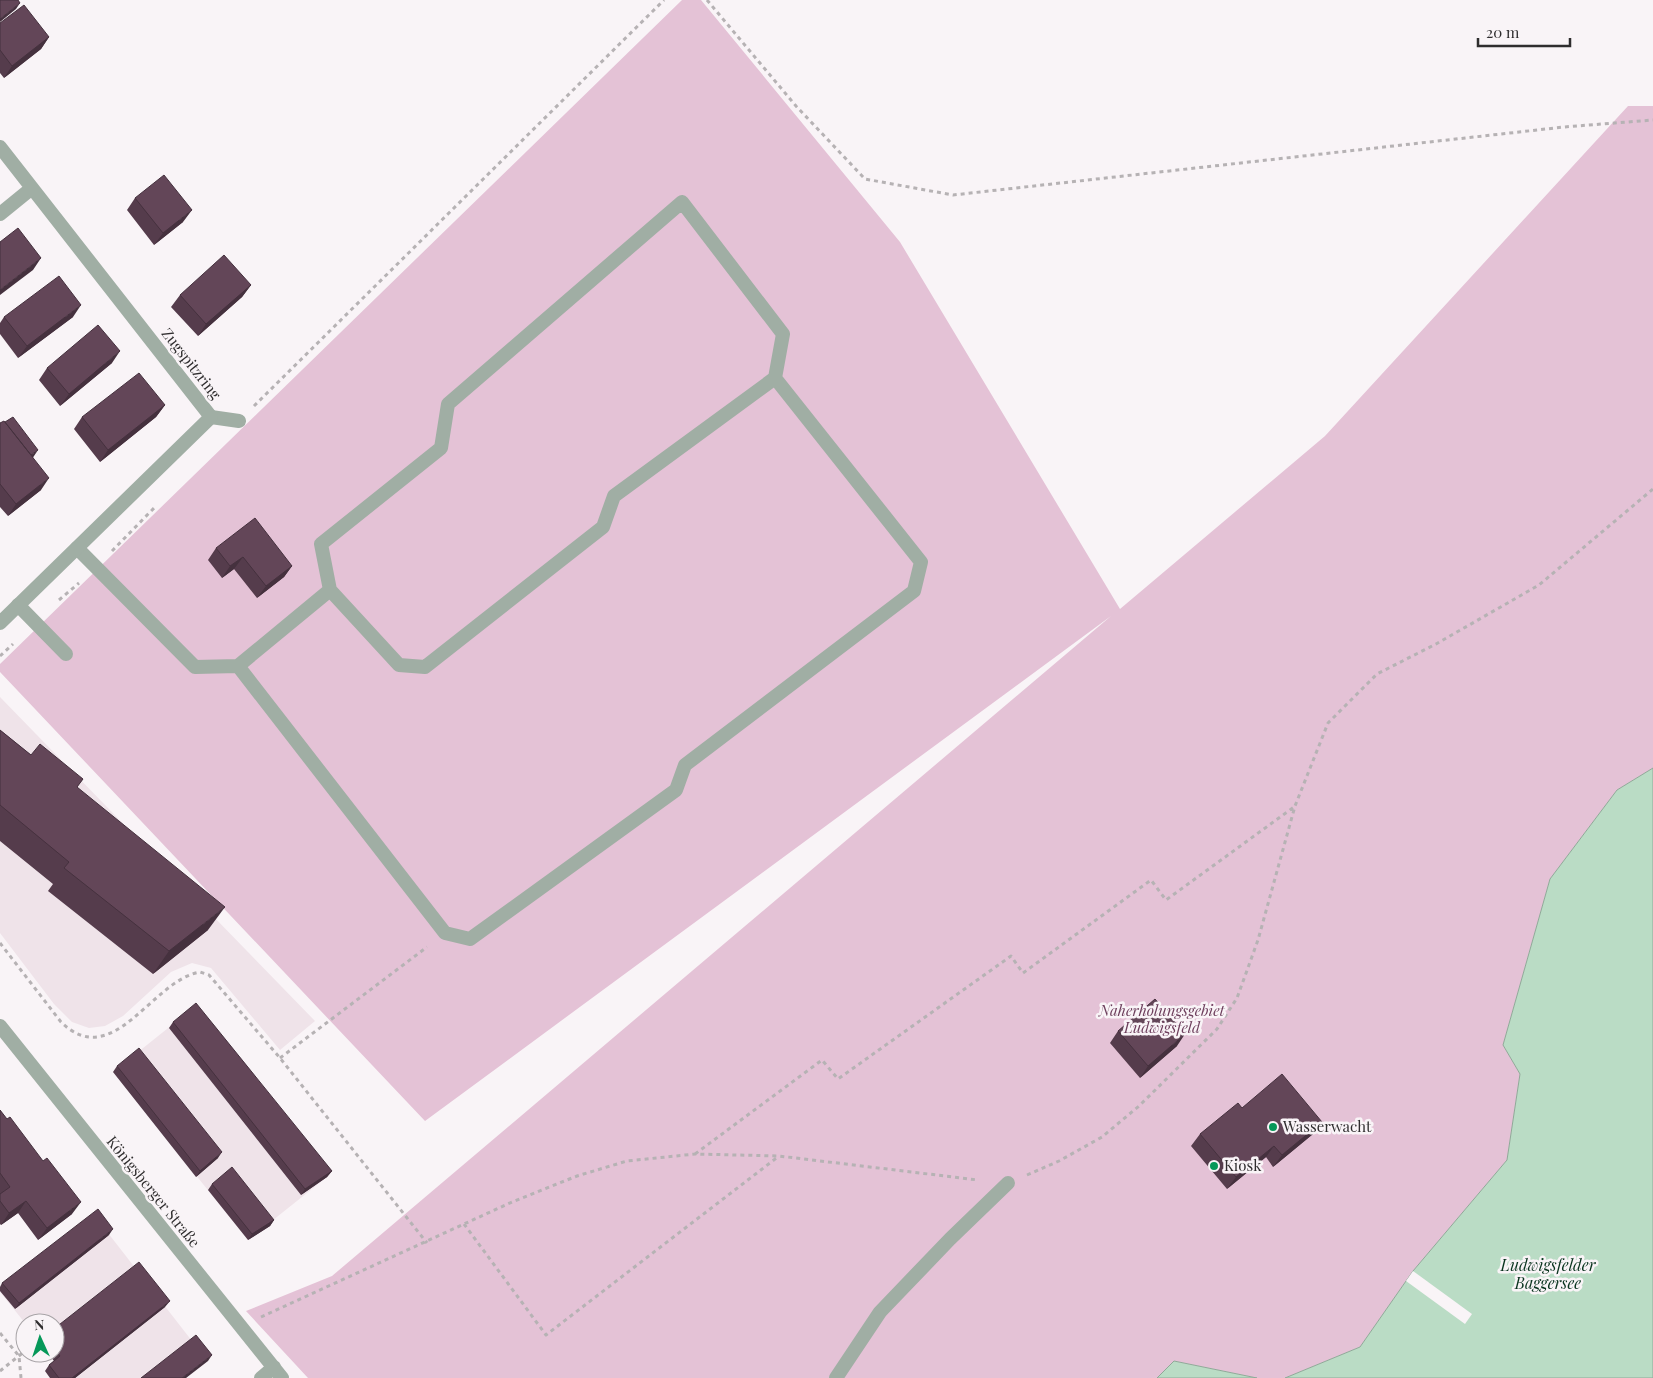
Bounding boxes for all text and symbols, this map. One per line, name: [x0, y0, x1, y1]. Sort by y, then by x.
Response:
scale bar: [1478, 15, 1570, 47]
text: 20 m: [1486, 22, 1520, 42]
street label: Zugspitzring: [158, 324, 226, 403]
park label: Naherholungsgebiet Ludwigsfeld: [1097, 1000, 1226, 1037]
place label: Wasserwacht: [1282, 1116, 1372, 1136]
marker: Wasserwacht: [1267, 1121, 1279, 1133]
street label: Königsberger Straße: [103, 1131, 205, 1251]
place label: Kiosk: [1224, 1155, 1262, 1175]
marker: Kiosk: [1208, 1160, 1220, 1172]
water label: Ludwigsfelder Baggersee: [1500, 1254, 1597, 1293]
north arrow: [15, 1313, 65, 1363]
text: N: [34, 1315, 45, 1334]

